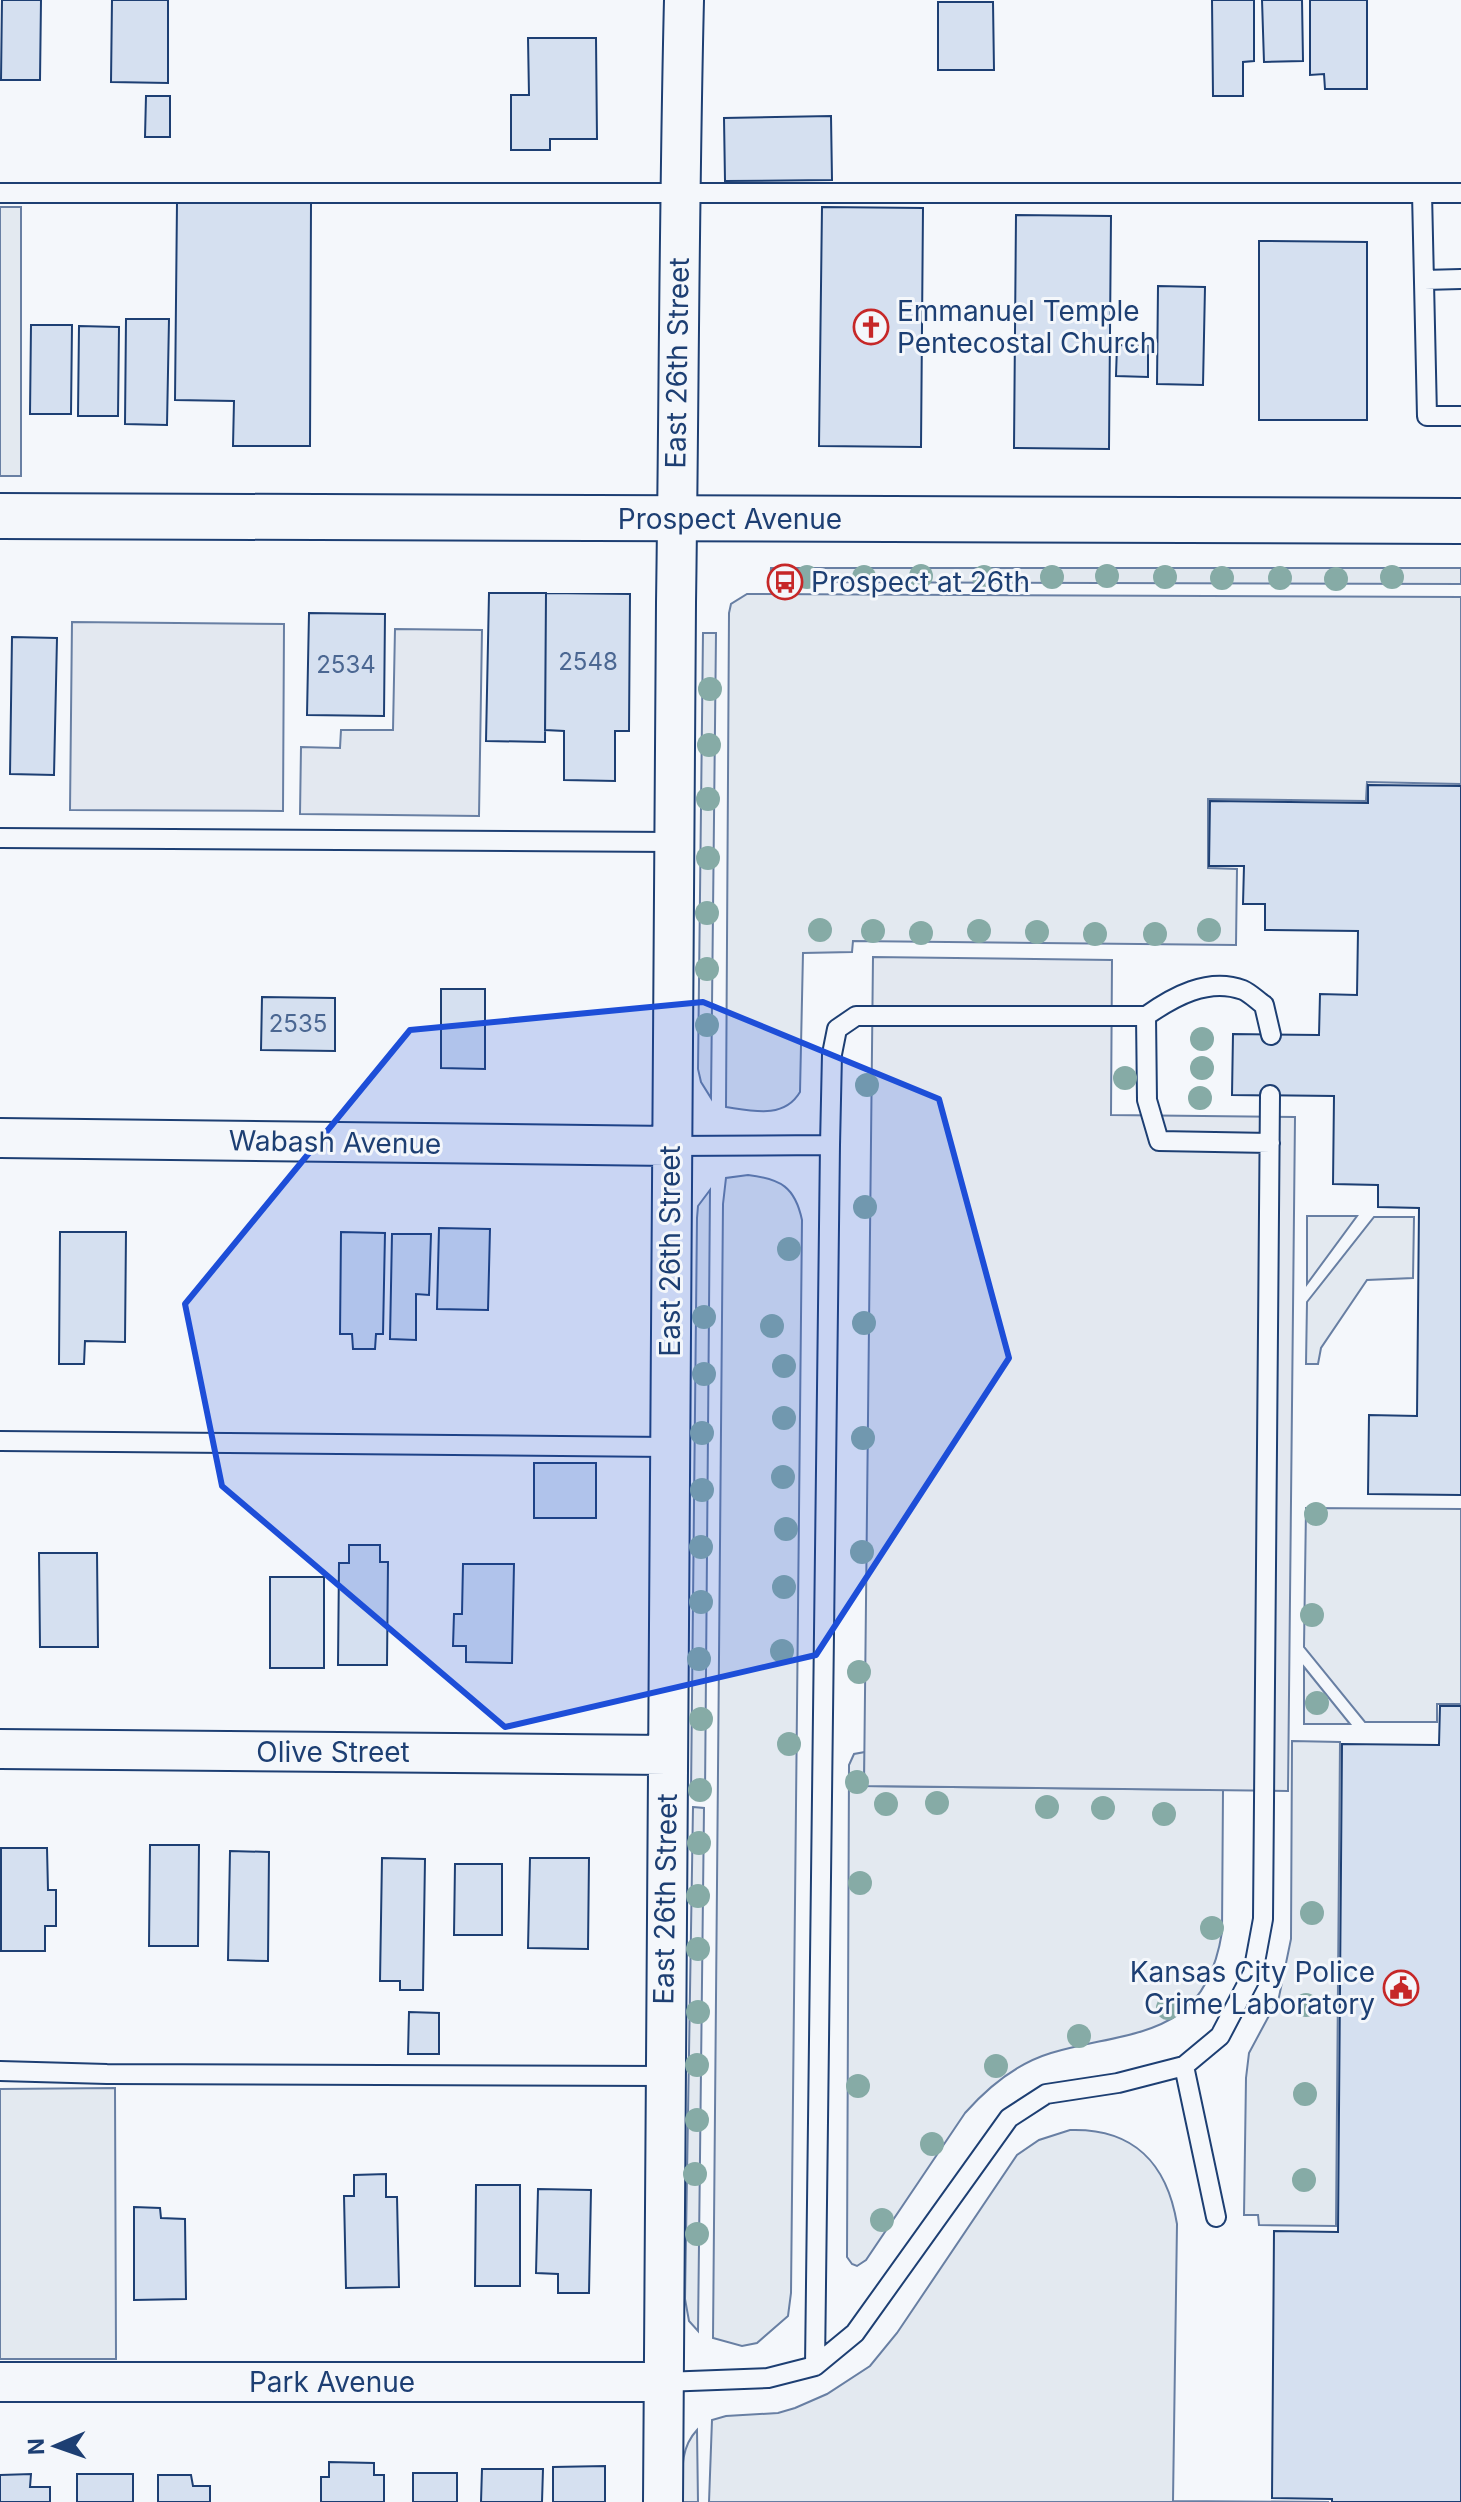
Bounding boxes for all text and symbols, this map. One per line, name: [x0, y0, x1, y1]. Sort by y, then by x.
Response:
street label: East 26th Street: [658, 257, 696, 469]
place label: Emmanuel Temple Pentecostal Church: [897, 294, 1156, 360]
church icon: Emmanuel Temple Pentecostal Church: [852, 308, 890, 346]
street label: Prospect Avenue: [618, 502, 842, 536]
bus stop icon: Prospect at 26th: [766, 563, 804, 601]
place label: Prospect at 26th: [811, 565, 1030, 599]
house number: 2548: [558, 647, 618, 676]
house number: 2534: [316, 650, 376, 679]
house number: 2535: [269, 1009, 327, 1038]
street label: Wabash Avenue: [228, 1123, 442, 1161]
street label: East 26th Street: [653, 1145, 687, 1357]
street label: Olive Street: [256, 1735, 410, 1769]
street label: East 26th Street: [646, 1793, 684, 2005]
place label: Kansas City Police Crime Laboratory: [1130, 1955, 1375, 2021]
public building icon: Kansas City Police Crime Laboratory: [1382, 1969, 1420, 2007]
street label: Park Avenue: [249, 2365, 415, 2399]
north arrow: [16, 2406, 96, 2486]
text: N: [23, 2438, 49, 2456]

